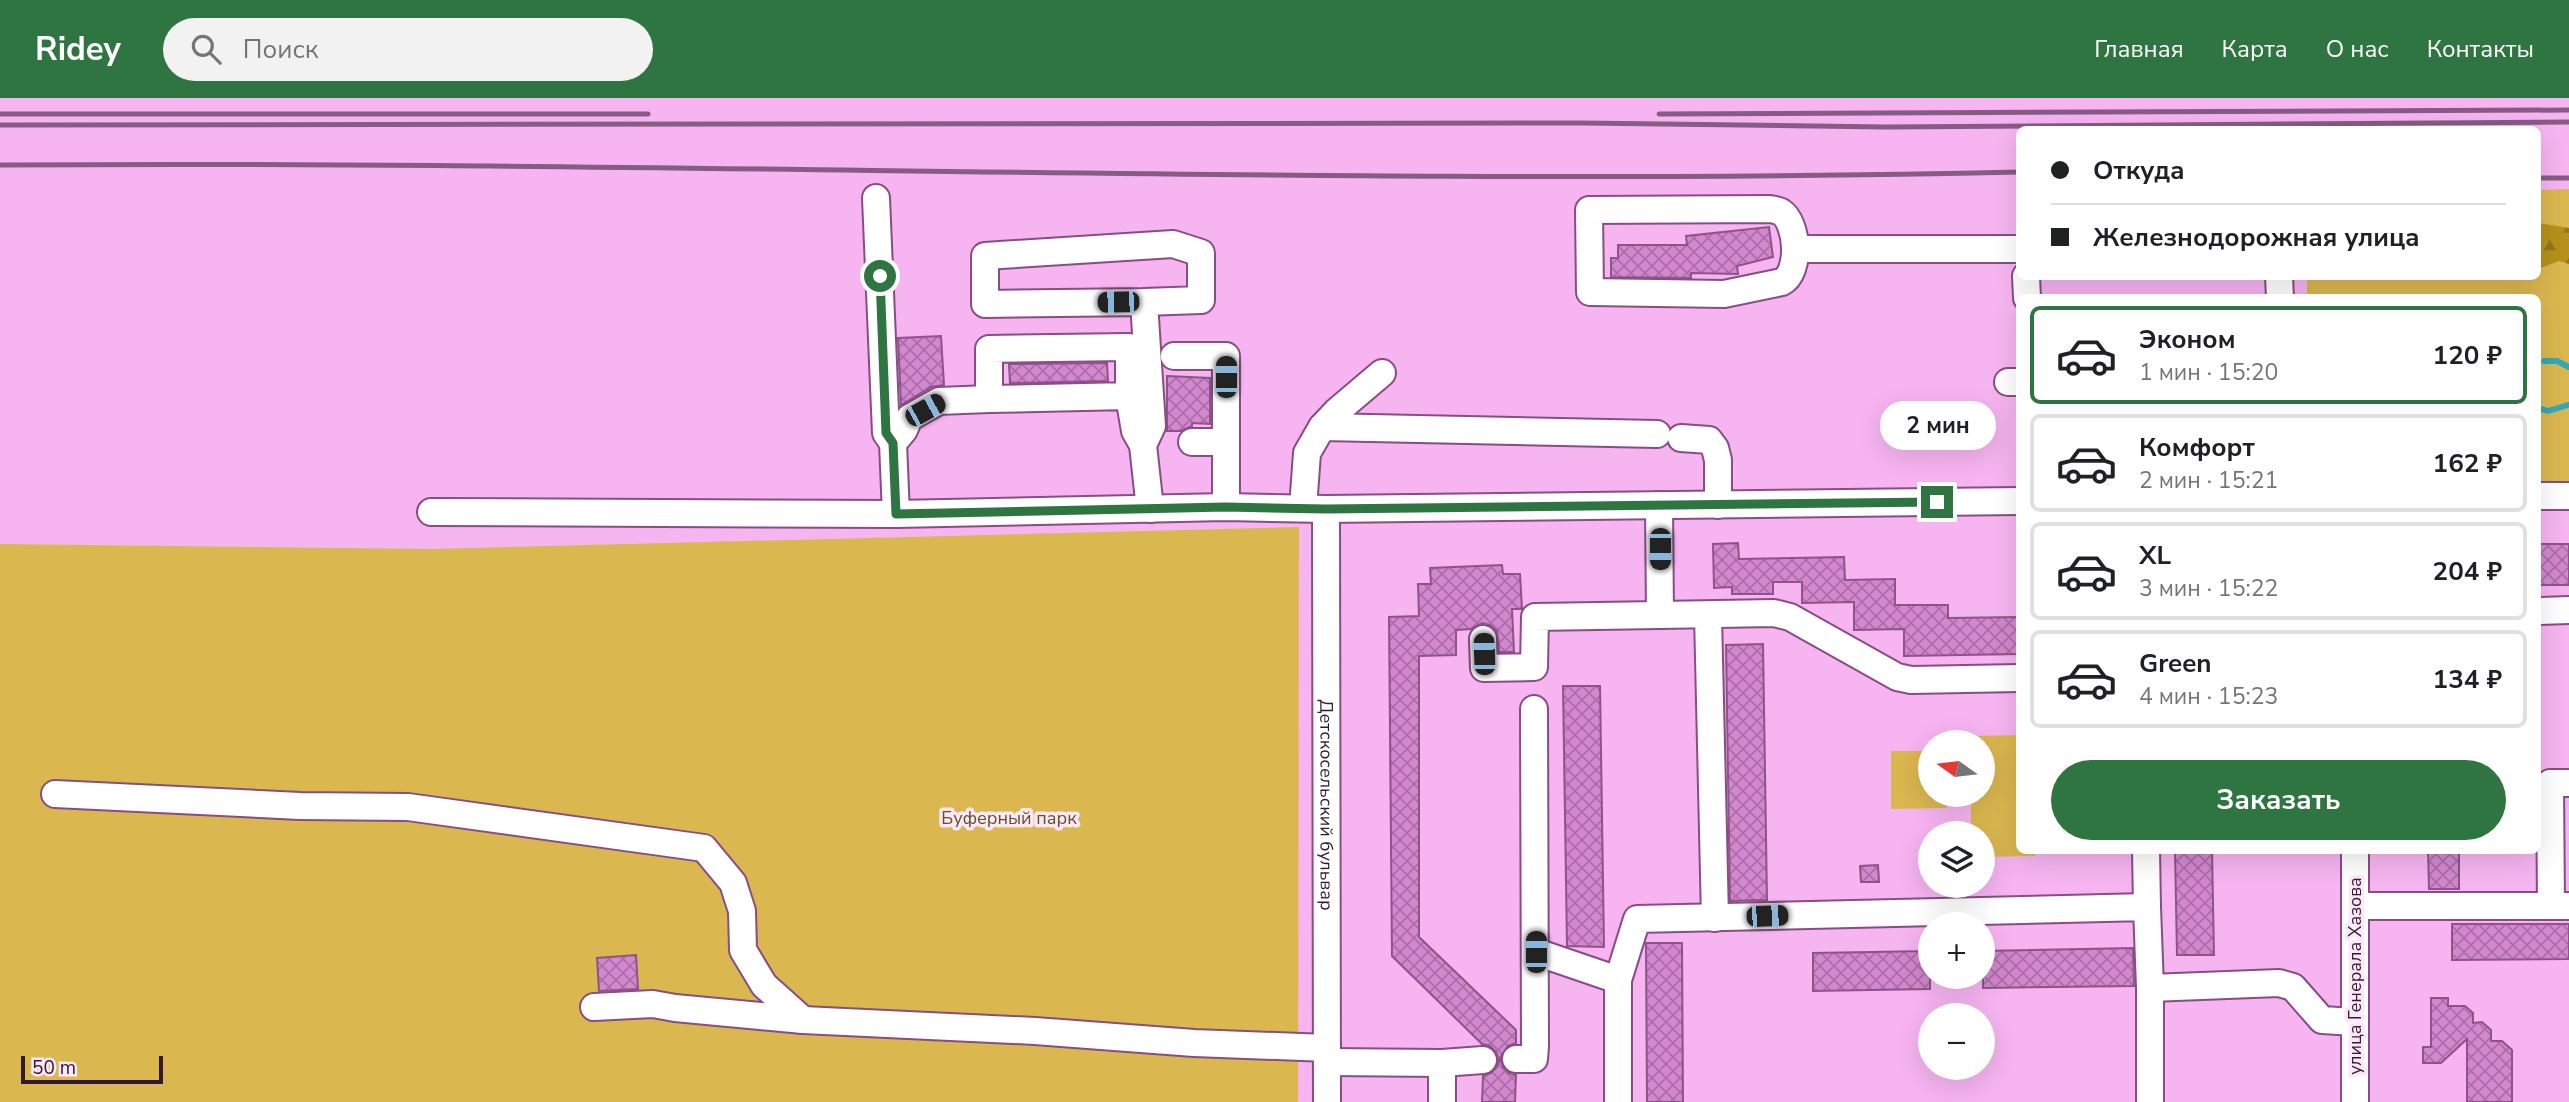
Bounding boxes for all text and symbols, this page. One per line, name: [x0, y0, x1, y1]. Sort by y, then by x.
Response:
search box: [163, 18, 653, 81]
text: Ridey: [35, 27, 121, 72]
icon: search: [187, 30, 225, 68]
text: Поиск: [243, 32, 318, 67]
text: Главная: [2094, 33, 2184, 65]
text: Карта: [2222, 33, 2288, 65]
text: О нас: [2326, 33, 2389, 65]
text: Контакты: [2427, 33, 2534, 65]
text: Откуда: [2093, 153, 2185, 188]
text: Железнодорожная улица: [2093, 220, 2420, 255]
route start: [864, 260, 896, 292]
car: [1097, 291, 1140, 313]
text: Эконом: [2139, 322, 2236, 357]
icon: car: [2055, 324, 2118, 387]
text: 120 ₽: [2433, 338, 2502, 373]
car: [1216, 356, 1237, 398]
text: 1 мин · 15:20: [2139, 357, 2278, 388]
car: [902, 391, 949, 429]
callout: 2 мин: [1879, 400, 1995, 450]
text: 2 мин: [1906, 410, 1970, 441]
text: Комфорт: [2139, 430, 2255, 465]
icon: car: [2055, 432, 2118, 495]
text: 162 ₽: [2433, 446, 2502, 481]
text: 2 мин · 15:21: [2139, 465, 2278, 496]
route end: [1921, 486, 1953, 518]
car: [1650, 528, 1671, 570]
text: XL: [2139, 538, 2171, 573]
icon: car: [2055, 540, 2118, 603]
text: 204 ₽: [2433, 554, 2502, 589]
text: 3 мин · 15:22: [2139, 573, 2278, 604]
car: [1473, 633, 1496, 675]
text: Green: [2139, 646, 2212, 681]
icon: car: [2055, 648, 2118, 711]
text: 134 ₽: [2433, 662, 2502, 697]
text: 4 мин · 15:23: [2139, 681, 2278, 712]
street label: Детскосельский бульвар: [1314, 699, 1339, 911]
north arrow: [1918, 730, 1995, 807]
map controls: [1918, 730, 1995, 1080]
button: Заказать: [2051, 760, 2506, 840]
park label: Буферный парк: [941, 806, 1077, 830]
button: layers: [1918, 821, 1995, 898]
street label: улица Генерала Хазова: [2343, 877, 2367, 1075]
car: [1746, 905, 1789, 927]
button: +: [1918, 912, 1995, 989]
car: [1526, 931, 1547, 973]
button: −: [1918, 1003, 1995, 1080]
scale bar: [21, 1053, 163, 1085]
text: 50 m: [32, 1055, 76, 1081]

